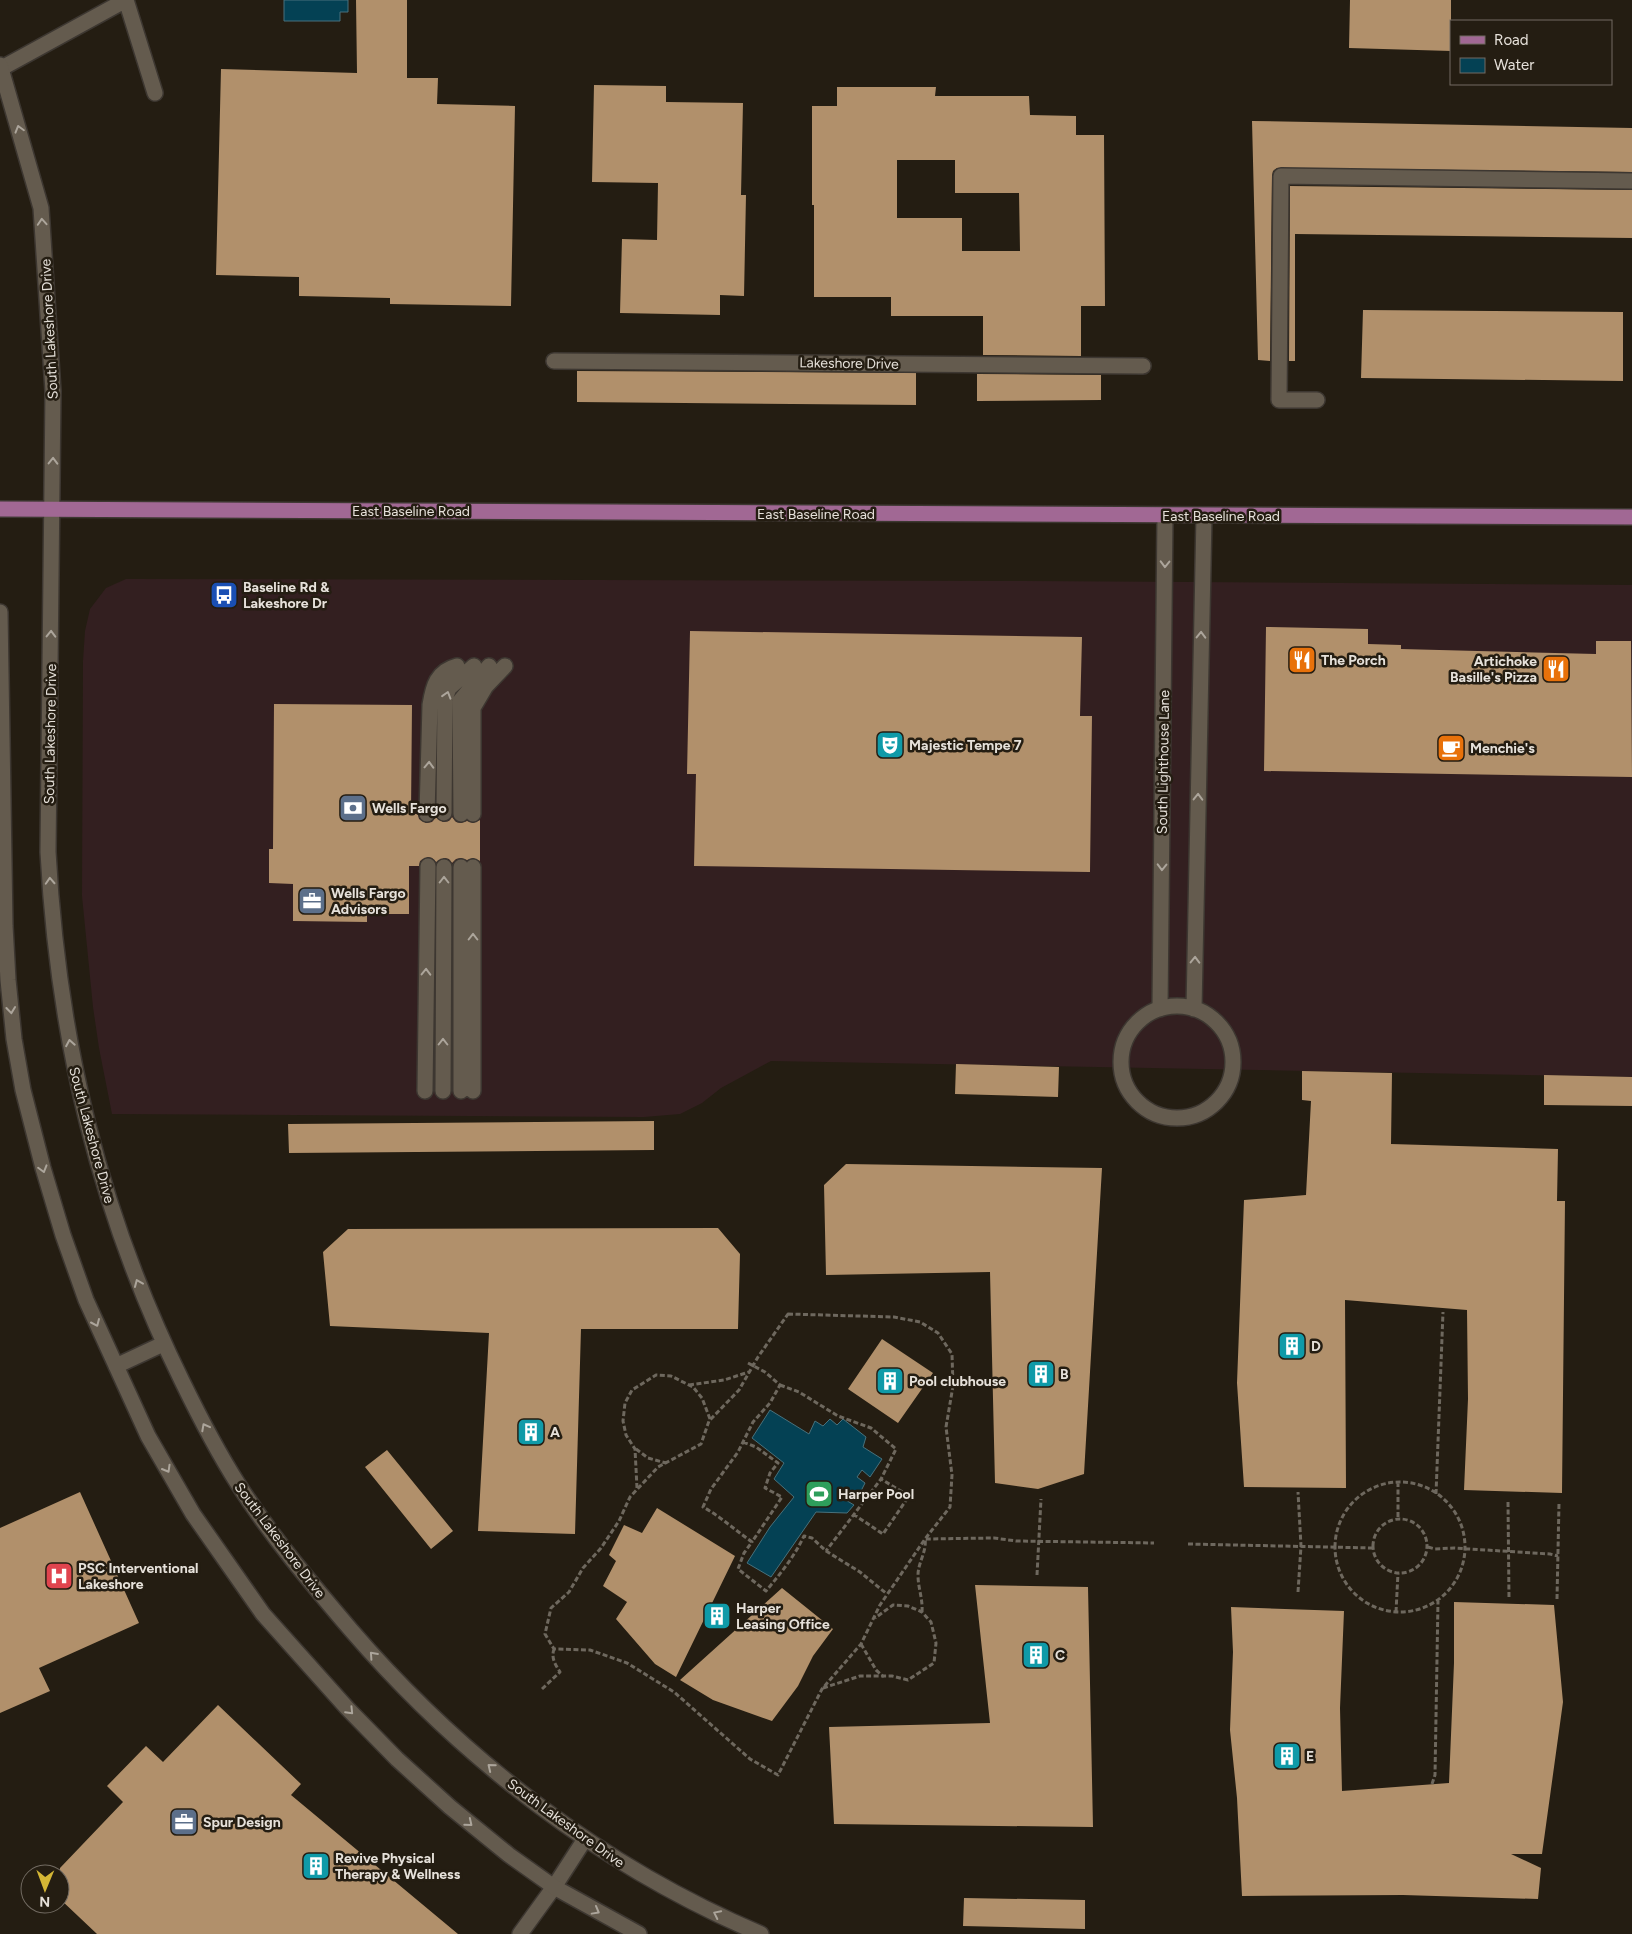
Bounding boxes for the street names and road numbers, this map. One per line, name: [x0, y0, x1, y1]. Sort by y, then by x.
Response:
street label: South Lakeshore Drive: [37, 258, 62, 400]
street label: Lakeshore Drive: [799, 354, 899, 373]
street label: East Baseline Road: [352, 503, 470, 520]
street label: East Baseline Road: [757, 506, 875, 523]
street label: East Baseline Road: [1162, 508, 1280, 525]
street label: South Lakeshore Drive: [41, 663, 60, 804]
street label: South Lighthouse Lane: [1154, 689, 1173, 834]
street label: South Lakeshore Drive: [65, 1065, 118, 1206]
street label: South Lakeshore Drive: [231, 1479, 329, 1602]
street label: South Lakeshore Drive: [504, 1775, 628, 1872]

